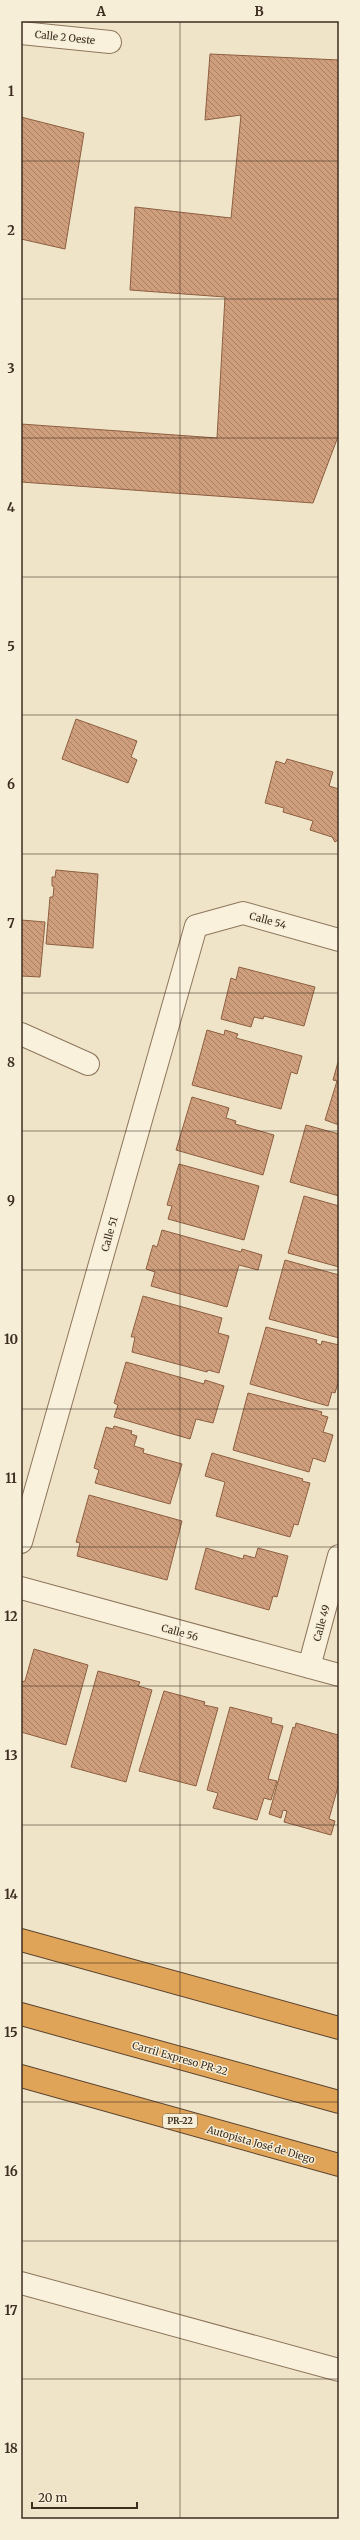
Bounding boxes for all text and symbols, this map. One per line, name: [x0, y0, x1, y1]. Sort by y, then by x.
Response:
text: A: [95, 3, 106, 20]
text: B: [254, 3, 264, 20]
street label: Calle 2 Oeste: [34, 28, 96, 47]
text: 1: [8, 83, 14, 100]
text: 2: [7, 222, 15, 239]
text: 3: [7, 360, 15, 377]
text: 4: [7, 499, 16, 516]
text: 5: [7, 638, 15, 655]
text: 6: [7, 776, 15, 793]
street label: Calle 54: [248, 909, 288, 932]
text: 7: [7, 915, 15, 932]
text: 8: [7, 1054, 15, 1071]
text: 9: [7, 1192, 15, 1209]
street label: Calle 51: [98, 1215, 121, 1253]
text: 10: [4, 1331, 18, 1348]
text: 11: [5, 1470, 17, 1487]
street label: Calle 49: [310, 1603, 333, 1643]
text: 12: [4, 1608, 18, 1625]
street label: Calle 56: [160, 1621, 200, 1644]
text: 13: [4, 1747, 18, 1764]
text: 14: [4, 1886, 19, 1903]
text: 15: [4, 2024, 18, 2041]
street label: Carril Expreso PR-22: [131, 2039, 229, 2078]
road number: PR-22: [163, 2114, 197, 2128]
street label: Autopista José de Diego: [204, 2123, 317, 2166]
text: 16: [4, 2163, 18, 2180]
text: 17: [4, 2302, 18, 2319]
text: 18: [4, 2440, 18, 2457]
scale bar: [32, 2484, 137, 2510]
text: 20 m: [38, 2490, 67, 2505]

